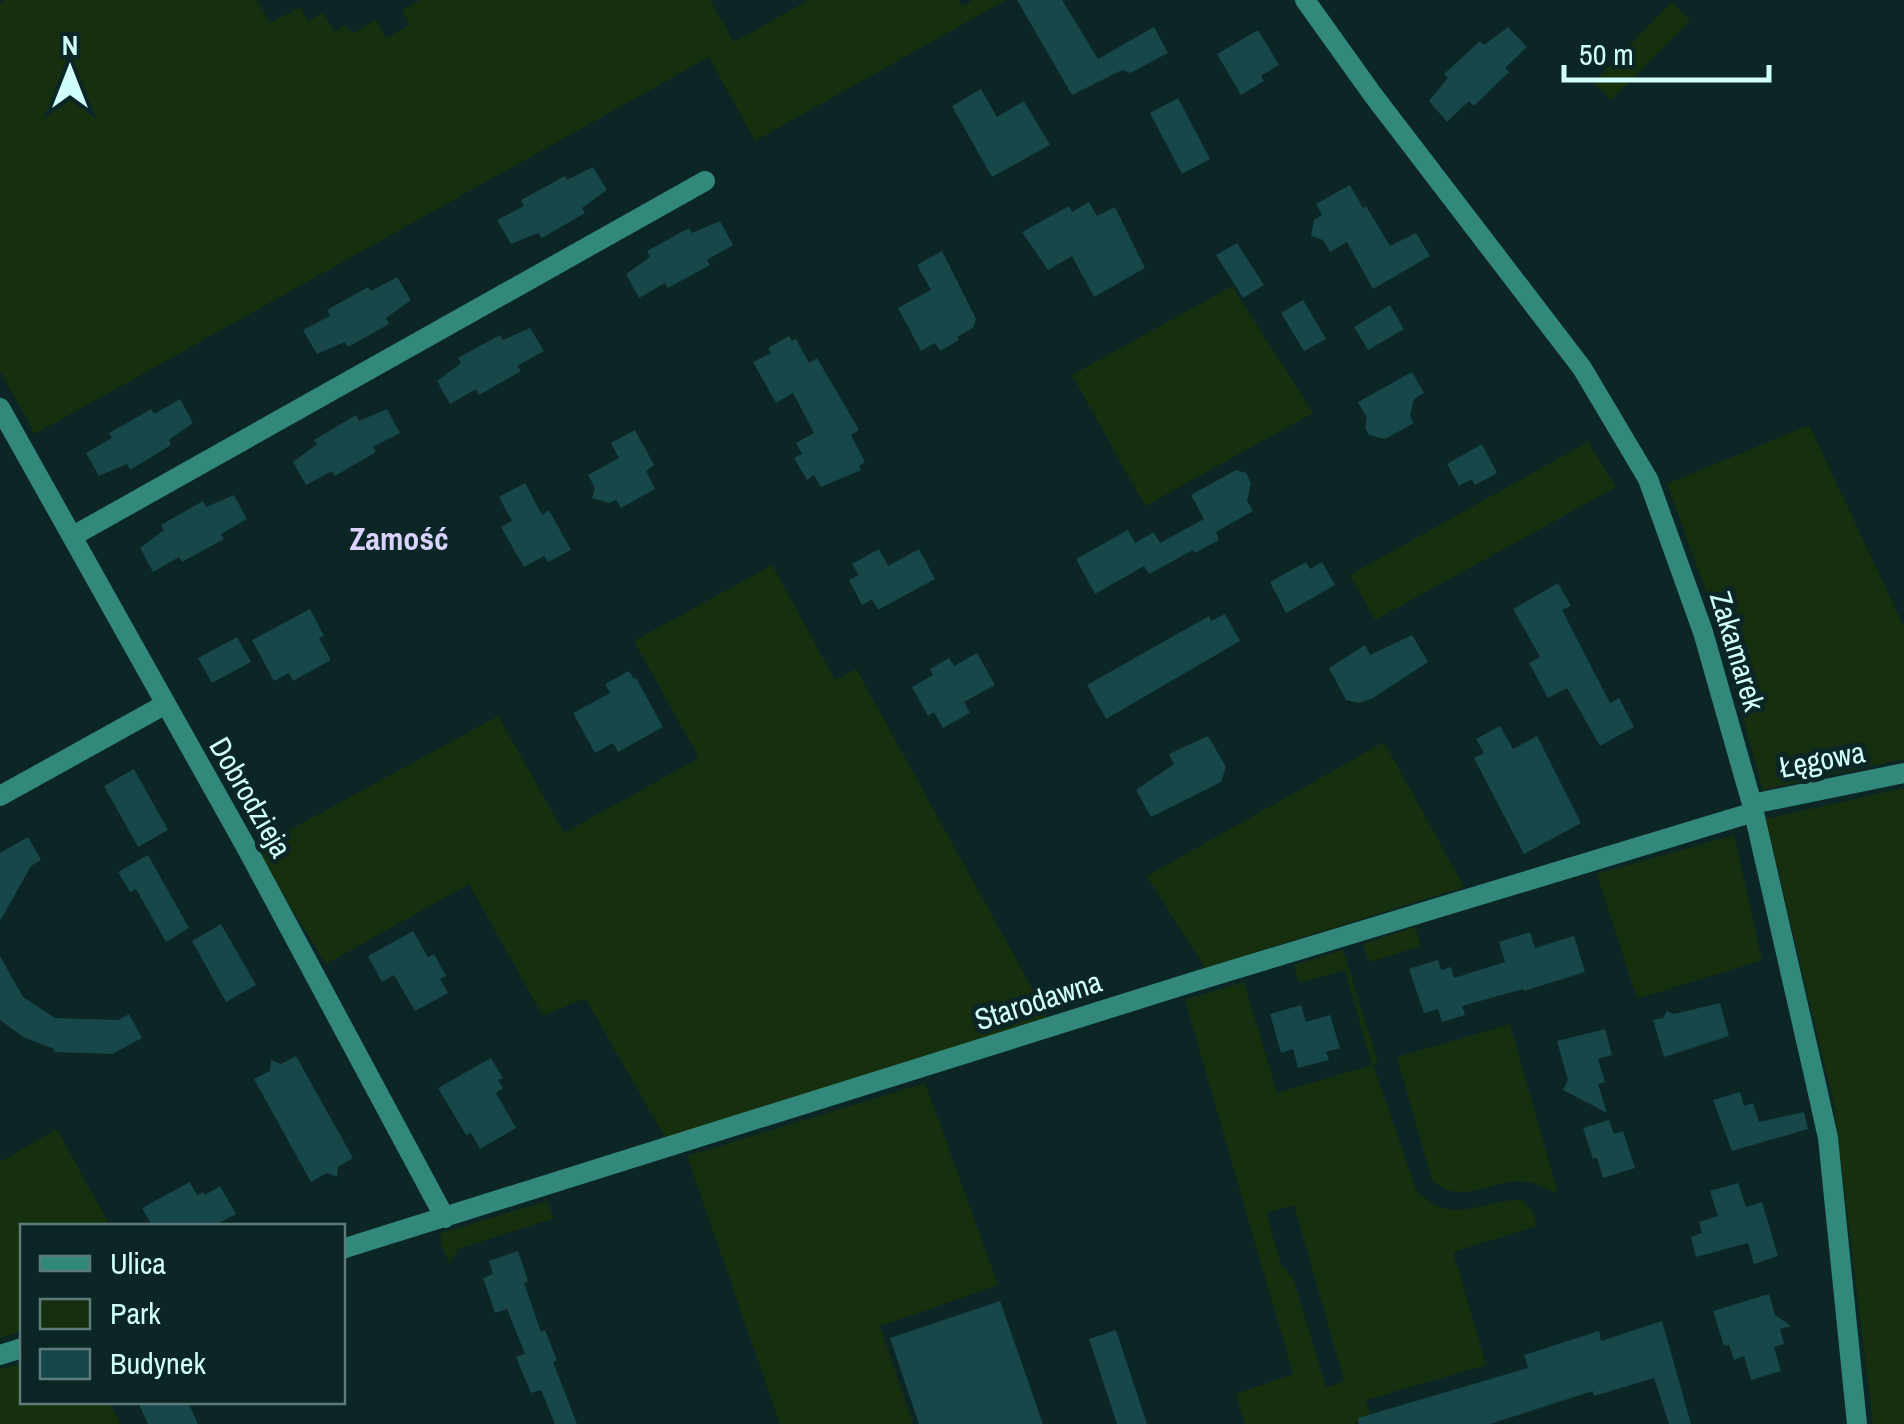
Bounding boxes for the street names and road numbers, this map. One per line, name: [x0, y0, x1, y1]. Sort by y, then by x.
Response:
street label: Zakamarek: [1701, 586, 1775, 716]
street label: Dobrodzieja: [201, 730, 302, 865]
street label: Łęgowa: [1776, 731, 1868, 787]
street label: Starodawna: [969, 961, 1107, 1039]

